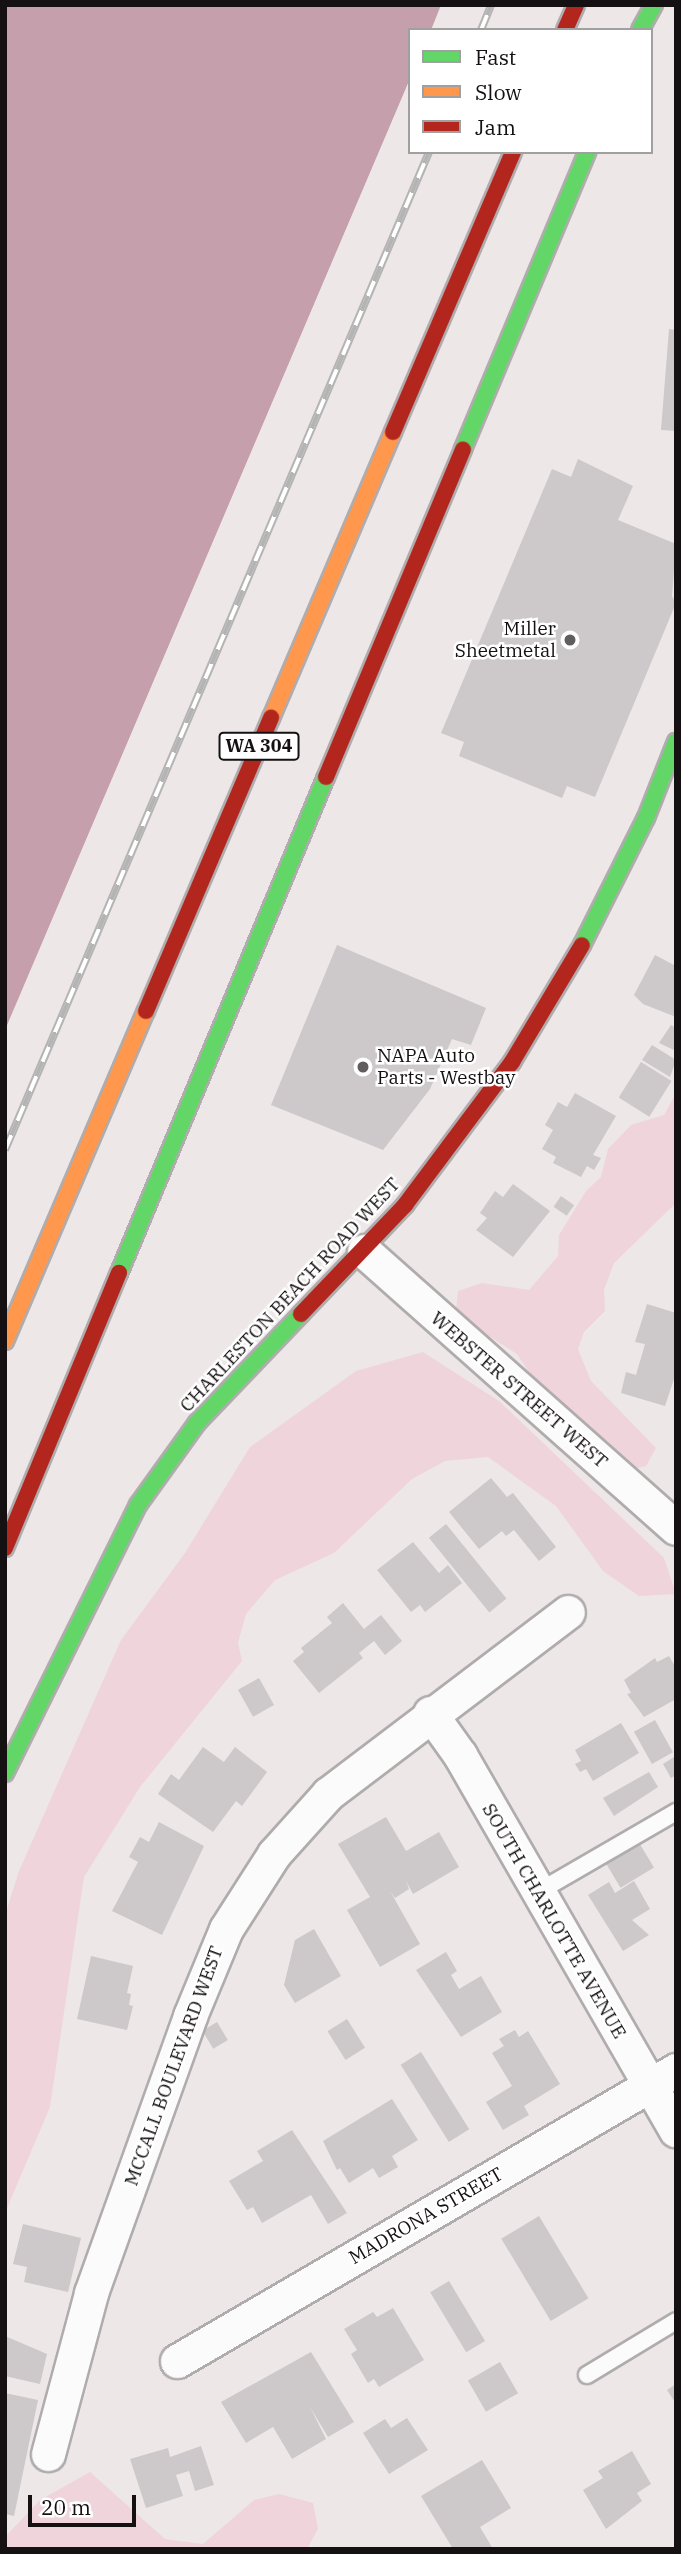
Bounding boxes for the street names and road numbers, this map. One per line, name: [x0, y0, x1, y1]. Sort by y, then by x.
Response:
road number: WA 304: [217, 732, 301, 760]
street label: CHARLESTON BEACH ROAD WEST: [175, 1173, 405, 1417]
street label: WEBSTER STREET WEST: [426, 1307, 612, 1473]
street label: SOUTH CHARLOTTE AVENUE: [477, 1799, 631, 2043]
street label: MCCALL BOULEVARD WEST: [120, 1943, 228, 2189]
street label: MADRONA STREET: [345, 2163, 507, 2269]

